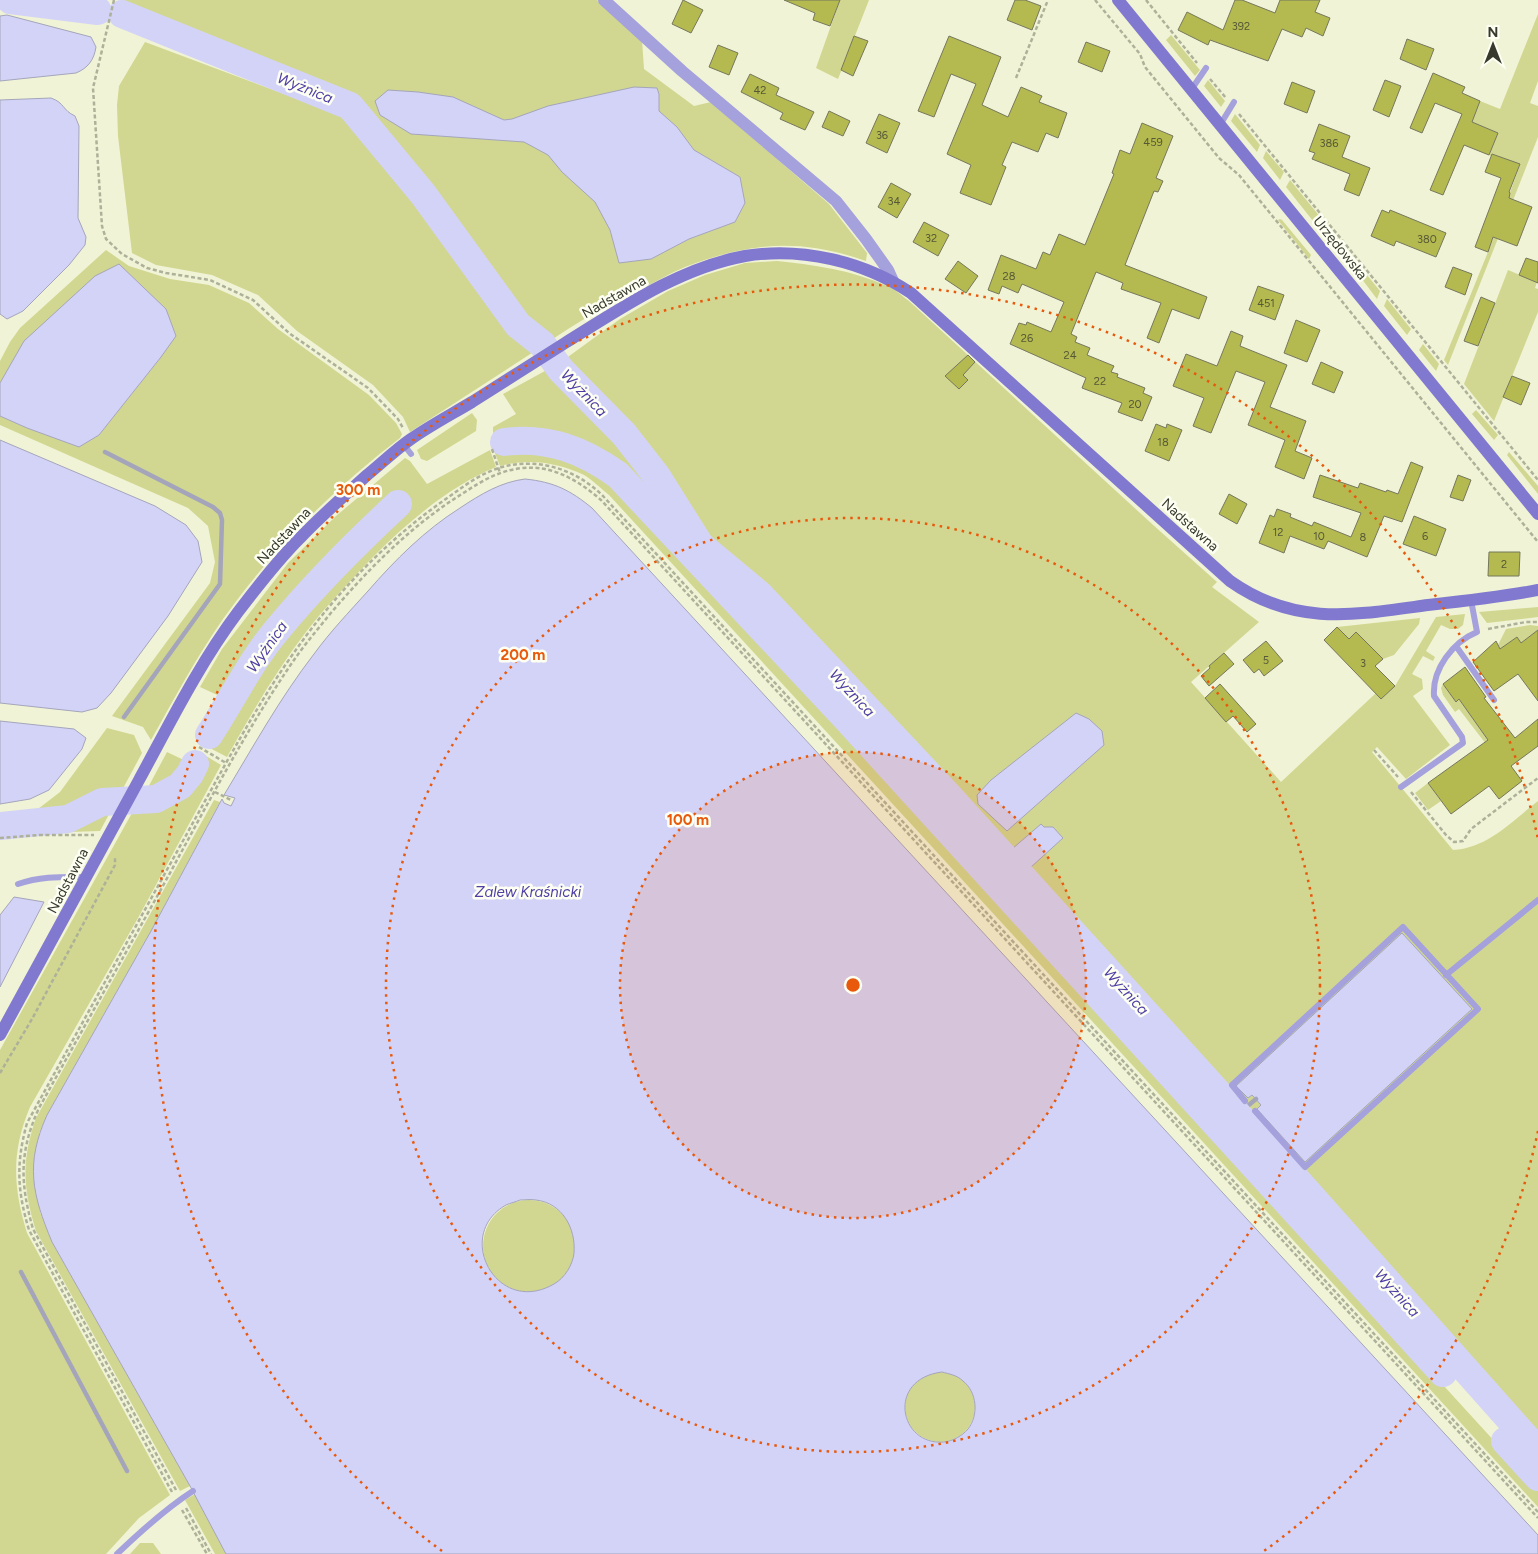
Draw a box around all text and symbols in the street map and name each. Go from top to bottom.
house number: 392 [1232,20,1250,33]
north arrow [1468,20,1518,70]
text: N [1488,24,1498,41]
water label: Wyżnica [275,69,336,107]
house number: 42 [754,84,766,97]
house number: 36 [876,129,888,142]
house number: 459 [1143,136,1163,149]
house number: 386 [1320,137,1338,150]
house number: 34 [888,195,901,208]
street label: Urzędowska [1309,213,1371,283]
house number: 32 [925,232,937,245]
house number: 380 [1417,233,1437,246]
house number: 28 [1003,270,1016,283]
street label: Nadstawna [579,272,649,322]
house number: 451 [1257,297,1275,310]
house number: 26 [1021,332,1033,345]
house number: 24 [1064,349,1077,362]
water label: Wyżnica [557,366,611,420]
house number: 22 [1094,375,1106,388]
house number: 20 [1128,398,1142,411]
house number: 18 [1157,436,1169,449]
text: 300 m [336,481,380,499]
street label: Nadstawna [1158,495,1222,555]
street label: Nadstawna [254,504,314,568]
house number: 12 [1273,526,1283,539]
house number: 10 [1313,530,1325,543]
house number: 6 [1422,530,1428,543]
house number: 8 [1360,531,1367,544]
house number: 2 [1501,558,1507,571]
water label: Wyżnica [243,618,291,676]
text: 200 m [501,646,545,664]
house number: 5 [1263,654,1269,667]
house number: 3 [1360,657,1366,670]
water label: Wyżnica [825,665,879,721]
text: 100 m [667,811,709,829]
street label: Nadstawna [44,846,92,916]
water label: Zalew Kraśnicki [475,883,582,901]
water label: Wyżnica [1100,963,1152,1019]
centre of rings [844,976,862,994]
water label: Wyżnica [1371,1265,1423,1321]

